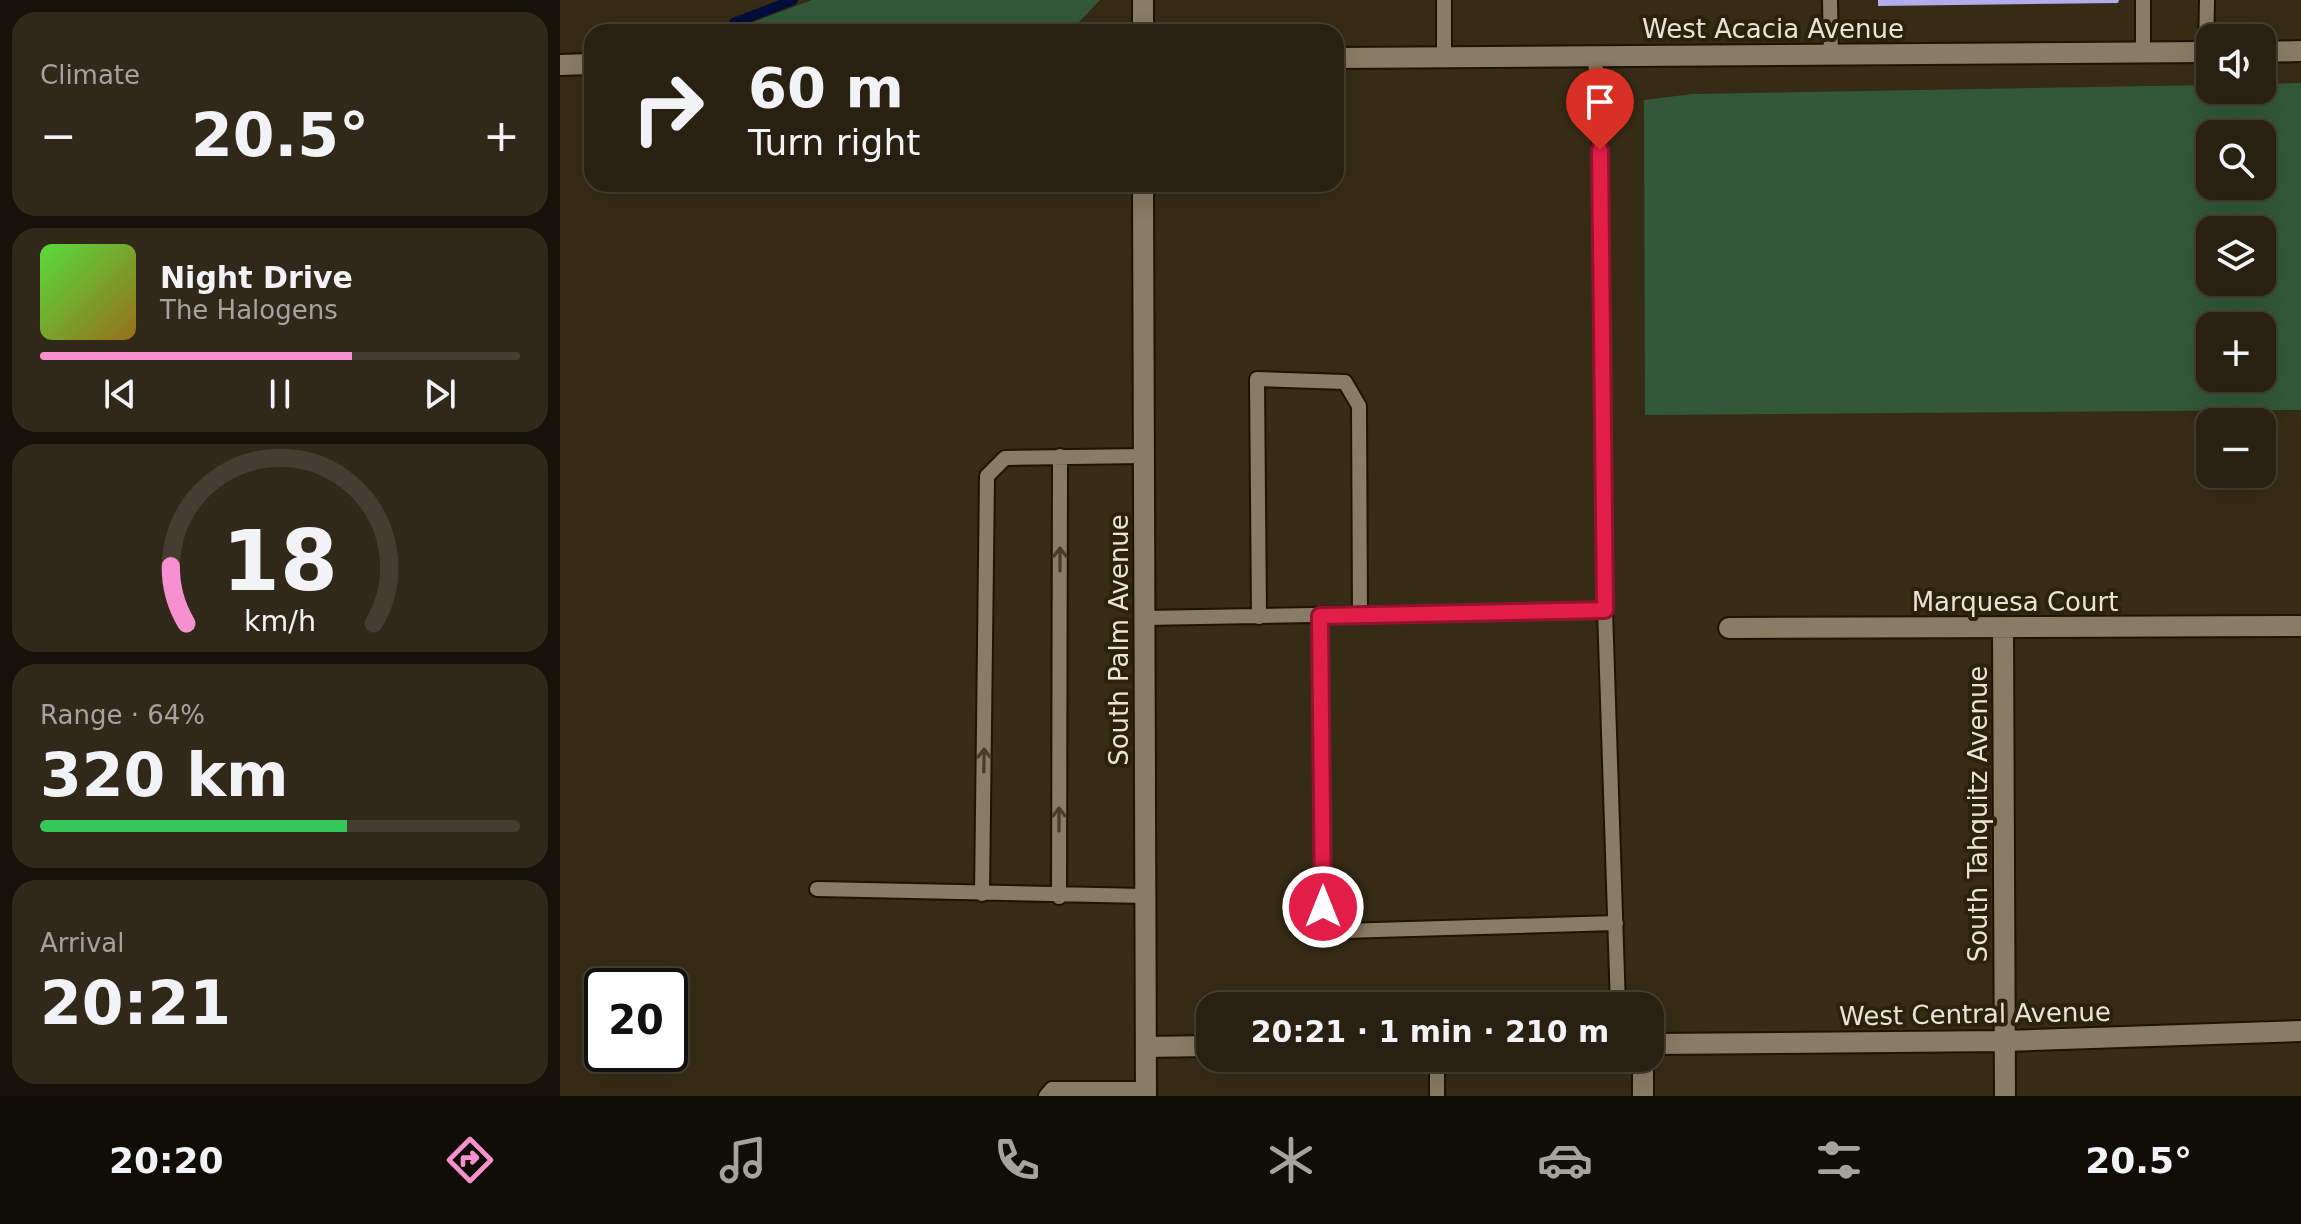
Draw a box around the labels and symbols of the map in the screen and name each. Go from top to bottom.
street label: West Acacia Avenue [1642,14,1904,44]
pin [1566,68,1634,150]
street label: South Palm Avenue [1104,514,1134,766]
one-way arrow [1052,546,1068,573]
street label: Marquesa Court [1912,587,2118,617]
street label: South Tahquitz Avenue [1963,666,1993,962]
one-way arrow [976,747,992,774]
one-way arrow [1051,806,1067,833]
position arrow [1281,865,1365,949]
speed limit sign: 20 [584,968,688,1072]
street label: West Central Avenue [1839,997,2111,1031]

